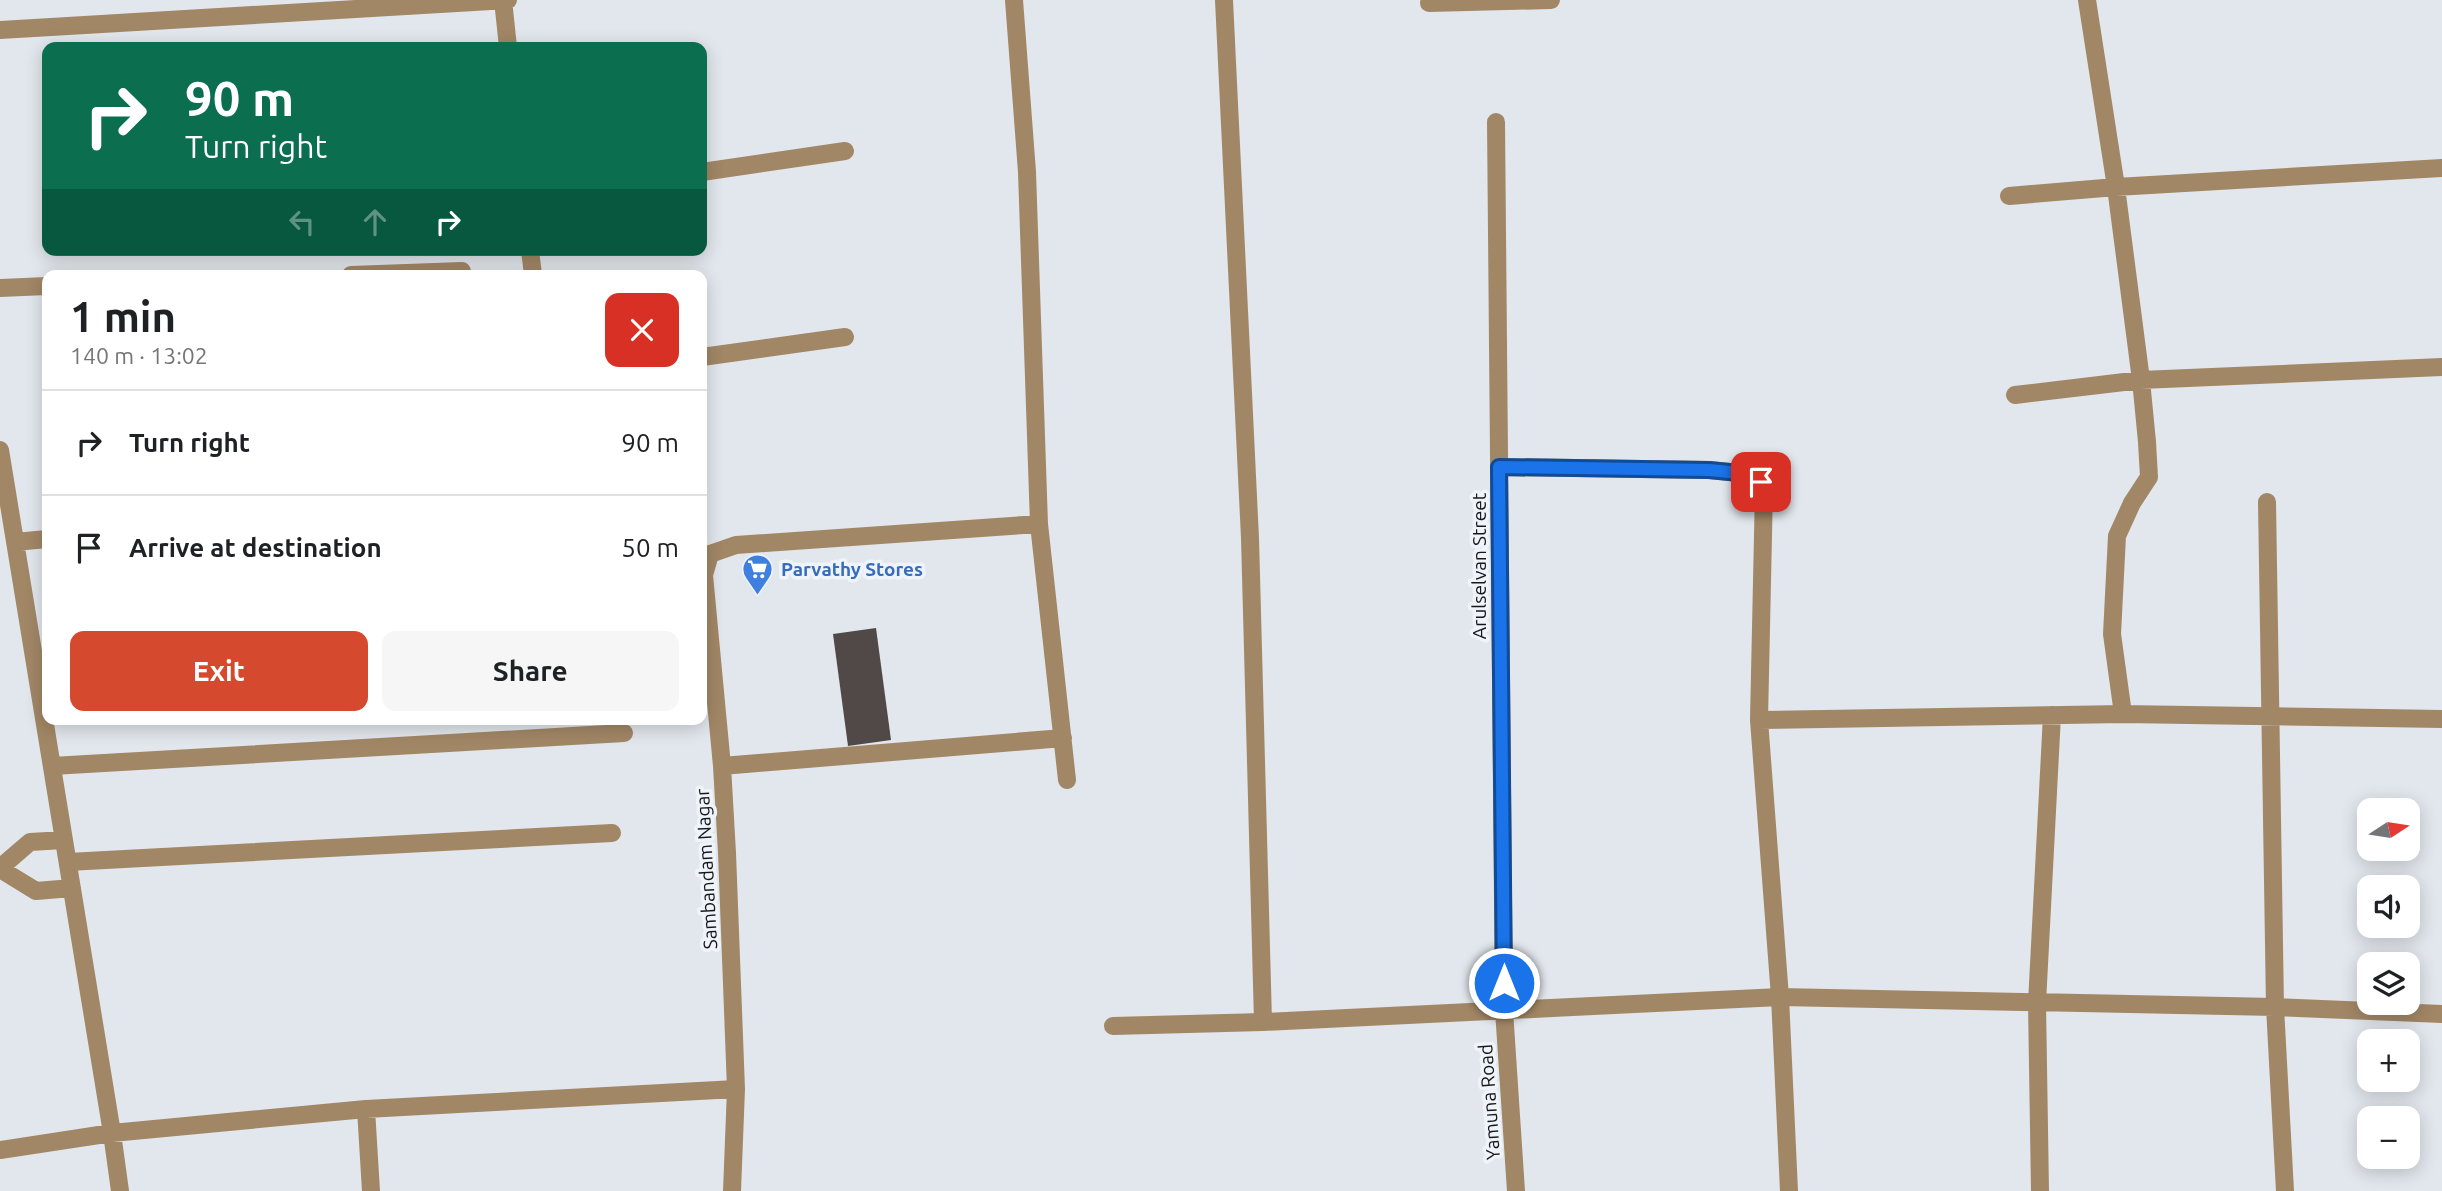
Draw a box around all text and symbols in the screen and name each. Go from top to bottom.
icon: right [70,70,161,161]
text: 90 m [185,70,294,125]
text: Turn right [185,128,327,164]
icon: left [283,203,321,241]
icon: ahead [356,203,394,241]
icon: right [429,203,467,241]
text: 1 min [70,293,176,340]
button: close [605,293,679,367]
text: 140 m · 13:02 [70,343,208,368]
icon: right [70,424,108,462]
text: Turn right [129,428,250,457]
text: 90 m [621,428,679,457]
pin [1731,452,1791,512]
icon: arrive [1742,463,1780,501]
street label: Arulselvan Street [1468,492,1490,639]
icon: arrive [70,529,108,567]
text: Arrive at destination [129,533,382,562]
text: 50 m [621,533,679,562]
supermarket icon: Parvathy Stores [741,552,775,596]
place label: Parvathy Stores [781,558,923,580]
button: Exit [70,631,368,711]
button: Share [382,631,679,711]
street label: Sambandam Nagar [691,788,721,950]
north arrow [2357,798,2420,861]
map controls [2357,798,2420,1169]
button: sound [2357,875,2420,938]
position arrow [1467,946,1541,1020]
button: layers [2357,952,2420,1015]
button: + [2357,1029,2420,1092]
street label: Yamuna Road [1474,1043,1504,1161]
button: − [2357,1106,2420,1169]

